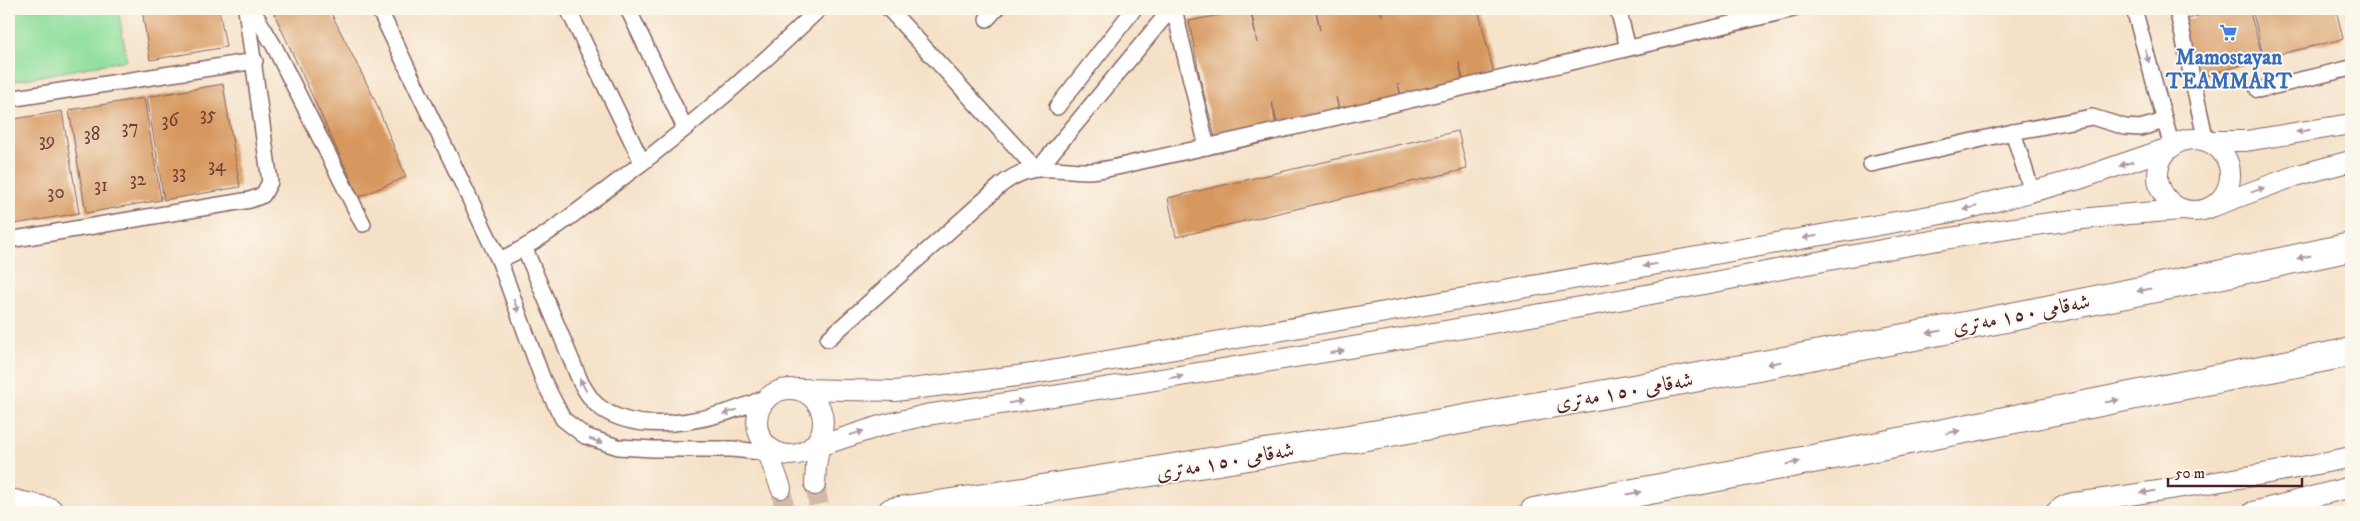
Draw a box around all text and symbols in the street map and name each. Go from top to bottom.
supermarket icon: Mamostayan TEAMMART [2219,22,2239,42]
place label: Mamostayan TEAMMART [2165,45,2293,95]
one-way arrow [2144,48,2152,63]
house number: 35 [200,103,217,126]
house number: 36 [162,109,180,132]
house number: 37 [121,116,139,139]
house number: 38 [84,123,100,146]
one-way arrow [2295,128,2311,136]
house number: 39 [39,129,55,152]
house number: 34 [208,154,227,177]
one-way arrow [2119,160,2134,168]
house number: 33 [172,161,186,184]
house number: 32 [130,168,147,191]
house number: 31 [94,174,108,197]
house number: 30 [47,181,65,204]
one-way arrow [2251,186,2266,194]
one-way arrow [1963,204,1978,212]
one-way arrow [1802,234,1818,242]
one-way arrow [2296,253,2311,261]
one-way arrow [1642,262,1658,270]
one-way arrow [2137,286,2152,294]
street label: شەقامی ١٥٠ مەتری [1950,289,2092,341]
one-way arrow [513,298,520,313]
one-way arrow [1925,328,1941,336]
one-way arrow [1329,347,1345,355]
one-way arrow [1767,359,1782,367]
street label: شەقامی ١٥٠ مەتری [1553,367,1695,417]
one-way arrow [1168,372,1184,380]
one-way arrow [579,377,587,392]
one-way arrow [2105,396,2121,404]
one-way arrow [1008,397,1024,405]
one-way arrow [722,409,737,417]
one-way arrow [1945,428,1960,436]
one-way arrow [849,429,864,437]
one-way arrow [588,437,603,445]
street label: شەقامی ١٥٠ مەتری [1154,437,1296,487]
scale bar [2168,456,2301,488]
one-way arrow [1786,459,1801,467]
text: 50 m [2175,464,2205,483]
one-way arrow [2140,488,2156,496]
one-way arrow [1626,489,1642,497]

